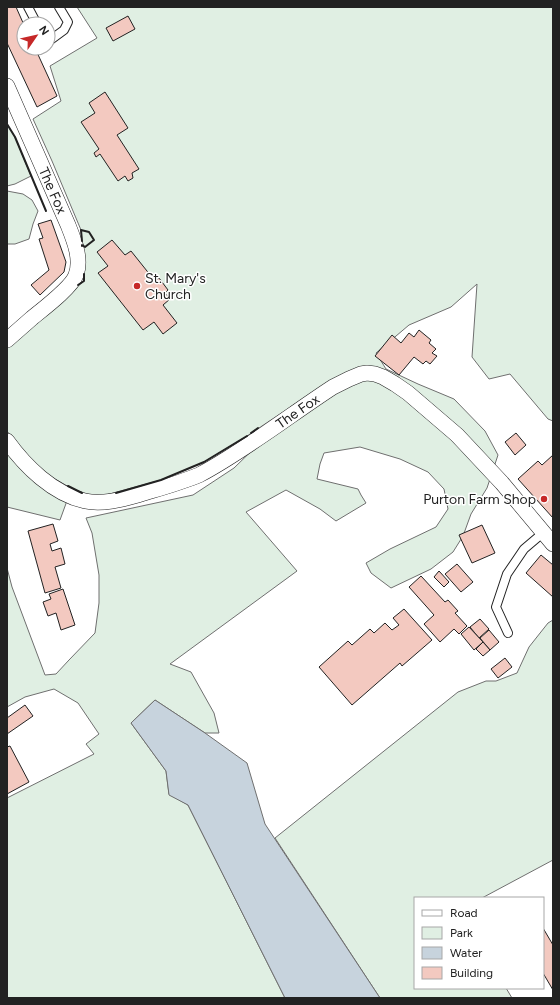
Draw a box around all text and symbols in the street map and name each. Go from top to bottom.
north arrow [16,16,56,56]
text: N [36,24,52,38]
street label: The Fox [35,165,70,217]
place label: St. Mary's Church [145,270,206,303]
marker: St. Mary's Church [132,281,142,291]
street label: The Fox [273,390,323,433]
place label: Purton Farm Shop [423,491,536,508]
marker: Purton Farm Shop [539,494,549,504]
legend [414,897,544,989]
text: Road [450,906,478,920]
text: Park [450,926,473,940]
text: Water [450,946,482,960]
text: Building [450,966,493,980]

